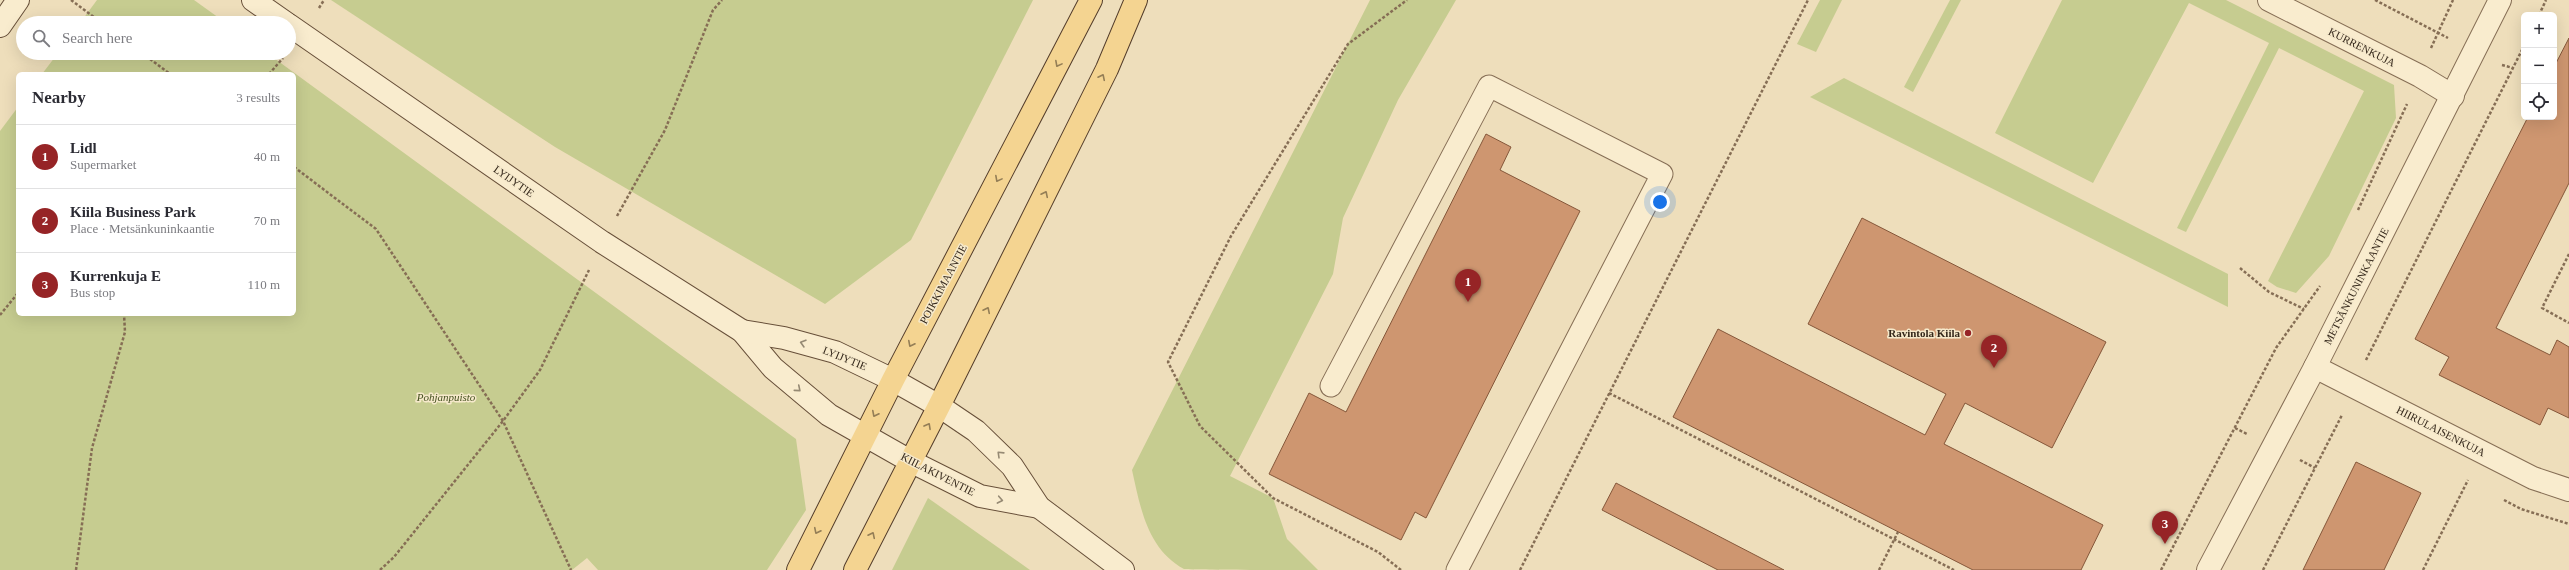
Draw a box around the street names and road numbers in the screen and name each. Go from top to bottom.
street label: KURRENKUJA [2327,25,2397,69]
street label: LYIJYTIE [491,163,537,199]
street label: METSÄNKUNINKAANTIE [2321,225,2391,346]
street label: POIKKIMAANTIE [917,242,969,326]
street label: LYIJYTIE [821,344,869,372]
street label: HIIRULAISENKUJA [2395,403,2487,459]
street label: KIILAKIVENTIE [899,450,977,498]

